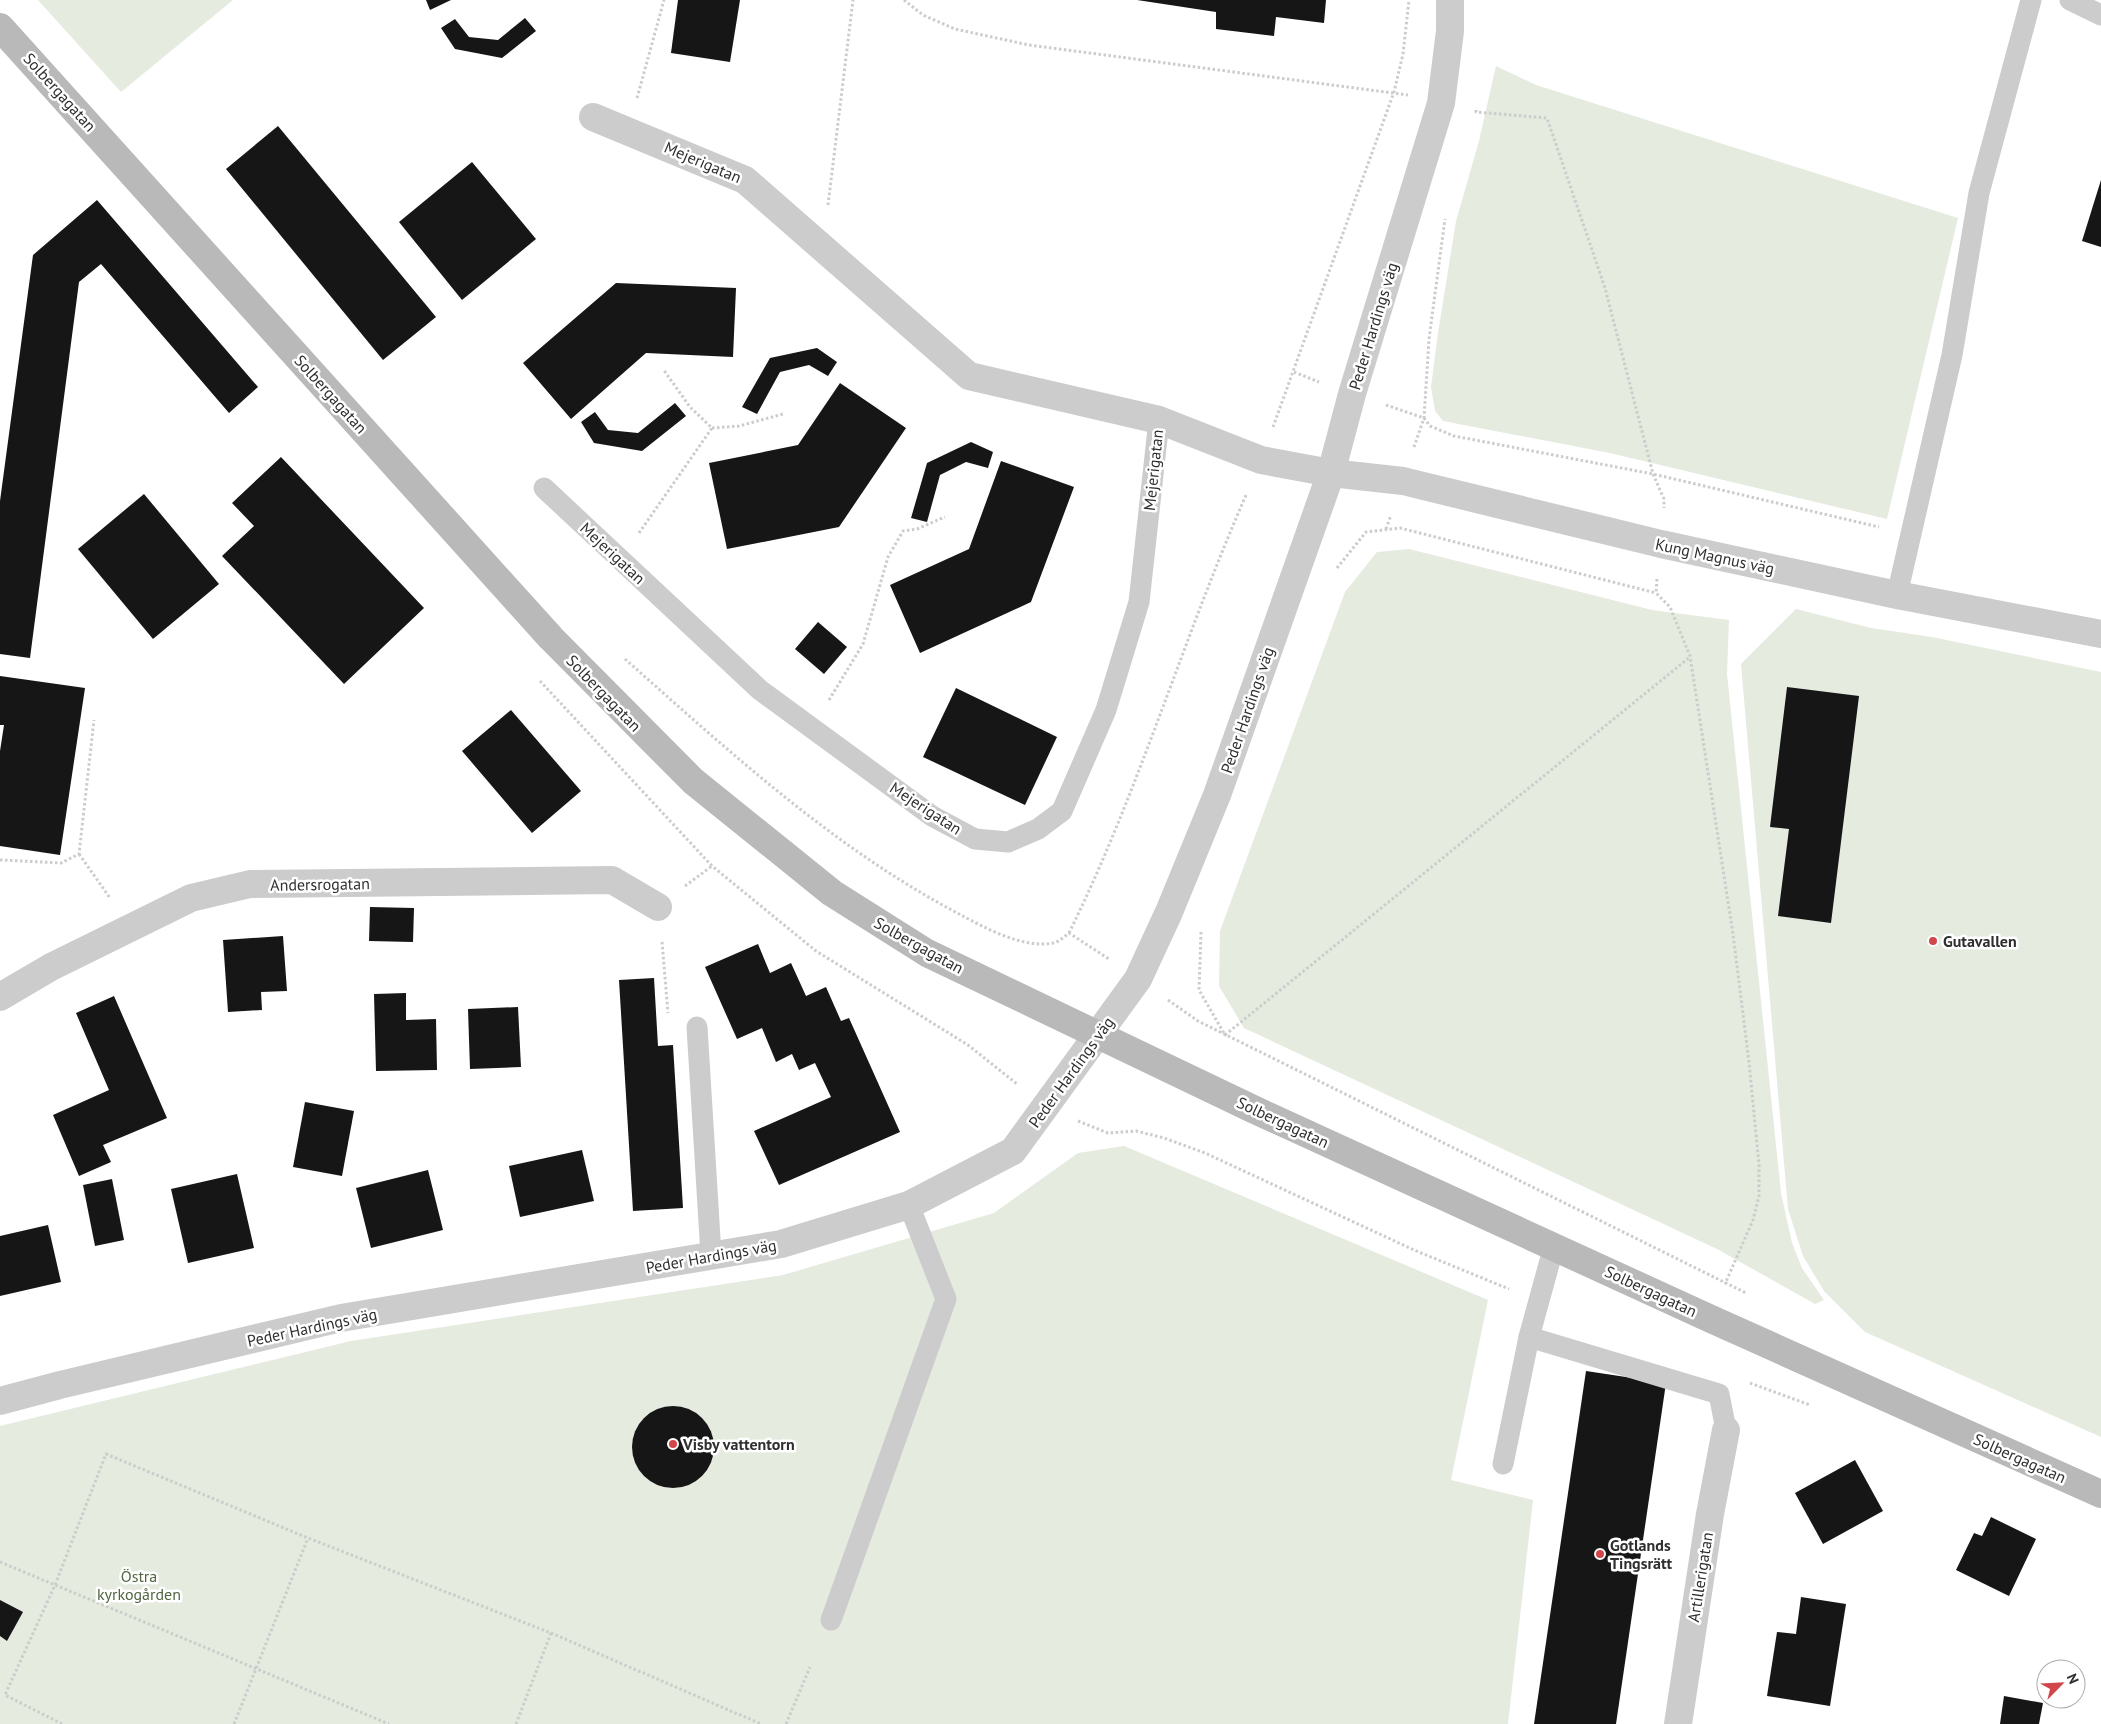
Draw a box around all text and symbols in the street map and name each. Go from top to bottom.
street label: Solbergagatan [19,48,101,136]
street label: Mejerigatan [662,137,744,187]
street label: Peder Hardings väg [1344,260,1402,392]
street label: Solbergagatan [290,350,372,438]
street label: Mejerigatan [1139,428,1167,512]
street label: Mejerigatan [576,518,650,588]
street label: Kung Magnus väg [1654,534,1776,578]
street label: Peder Hardings väg [1216,644,1278,776]
street label: Solbergagatan [562,650,646,736]
street label: Mejerigatan [886,777,966,839]
street label: Andersrogatan [270,873,370,895]
street label: Solbergagatan [871,912,967,978]
place label: Gutavallen [1943,931,2017,951]
marker: Gutavallen [1927,935,1939,947]
street label: Peder Hardings väg [1024,1013,1118,1131]
street label: Solbergagatan [1234,1092,1332,1152]
street label: Peder Hardings väg [644,1235,778,1277]
street label: Solbergagatan [1602,1261,1700,1321]
street label: Peder Hardings väg [245,1303,379,1351]
street label: Solbergagatan [1971,1429,2069,1487]
place label: Visby vattentorn [682,1434,795,1454]
marker: Visby vattentorn [667,1438,679,1450]
street label: Artillerigatan [1683,1531,1717,1623]
place label: Gotlands Tingsrätt [1610,1535,1672,1573]
marker: Gotlands Tingsrätt [1594,1548,1606,1560]
park label: Östra kyrkogården [97,1566,181,1604]
north arrow [2036,1659,2086,1709]
text: N [2063,1671,2083,1687]

